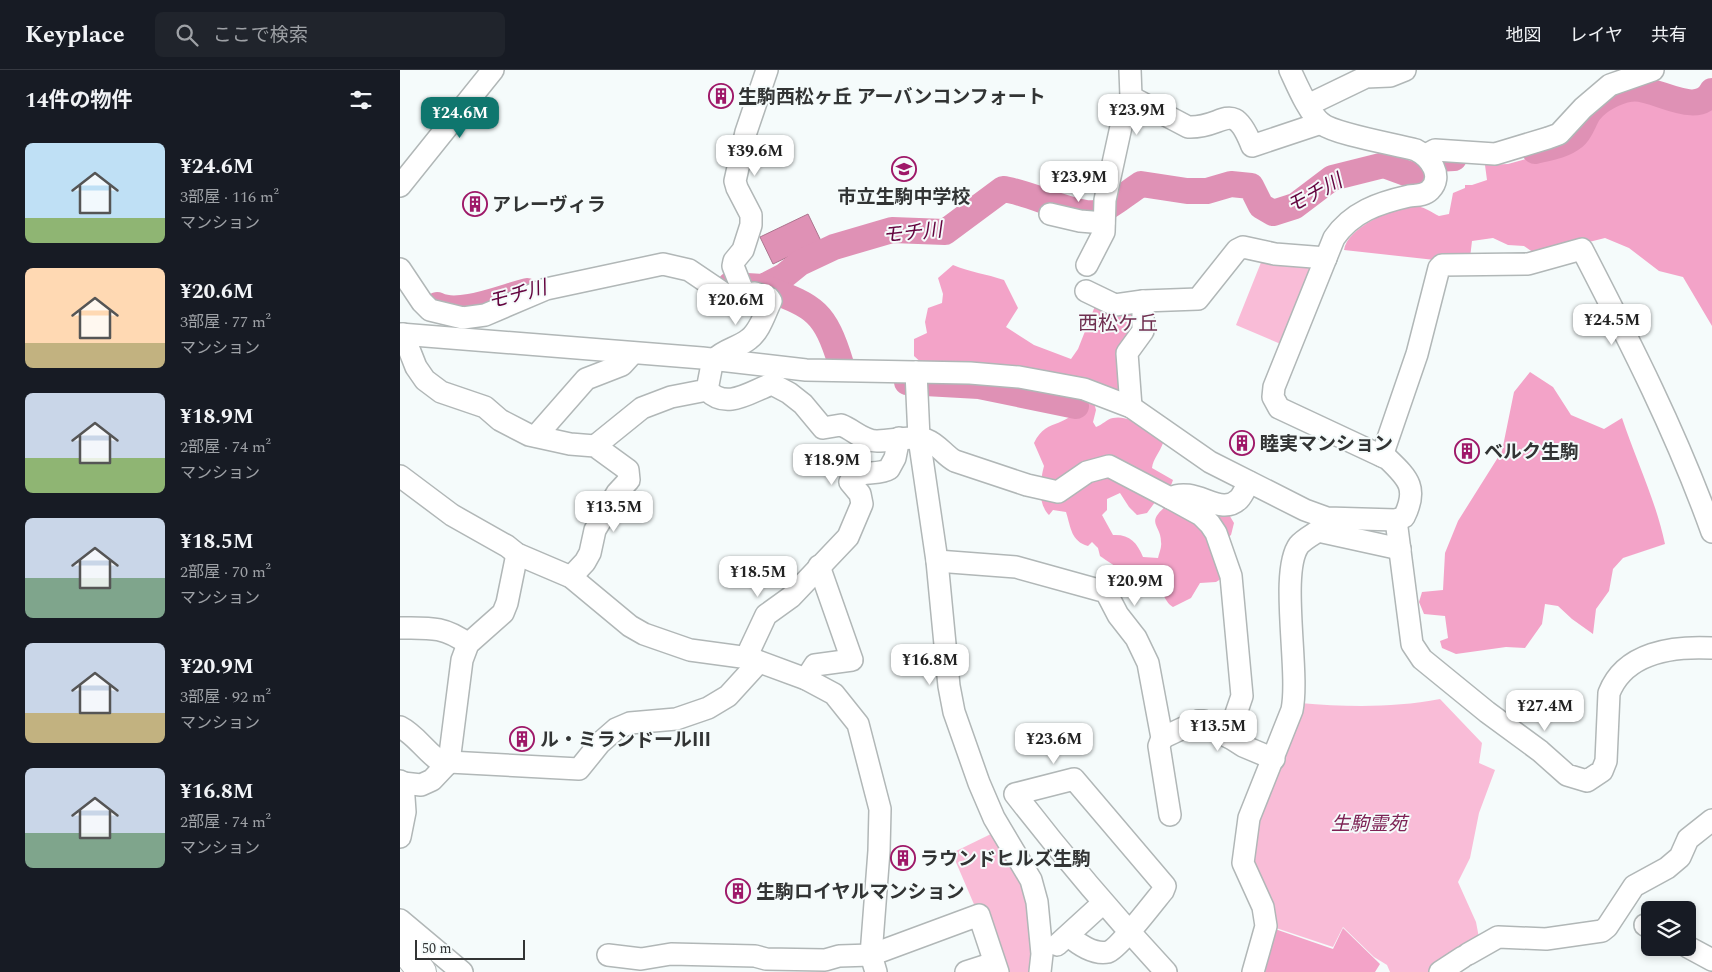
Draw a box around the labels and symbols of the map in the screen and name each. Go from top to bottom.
building icon: 生駒西松ヶ丘 アーバンコンフォート [708,83,734,109]
place label: 生駒西松ヶ丘 アーバンコンフォート [738,83,1046,112]
pin: ¥23.9M [1096,93,1178,136]
pin: ¥24.6M [419,97,501,139]
pin: ¥39.6M [714,134,796,177]
school or university icon: 市立生駒中学校 [891,156,917,182]
pin: ¥23.9M [1038,160,1120,203]
water label: モチ川 [1281,166,1350,221]
place label: 市立生駒中学校 [837,183,971,212]
building icon: アレーヴィラ [462,191,488,217]
place label: アレーヴィラ [492,191,606,220]
water label: モチ川 [881,215,945,251]
water label: モチ川 [484,272,552,317]
pin: ¥20.6M [695,284,777,326]
pin: ¥24.5M [1571,304,1653,346]
district label: 西松ケ丘 [1078,309,1158,339]
building icon: 睦実マンション [1229,430,1255,456]
place label: 睦実マンション [1260,430,1393,459]
building icon: ベルク生駒 [1454,438,1480,464]
place label: ベルク生駒 [1484,438,1579,467]
pin: ¥18.9M [791,444,873,486]
pin: ¥13.5M [573,490,655,533]
pin: ¥18.5M [717,556,799,598]
pin: ¥20.9M [1094,564,1176,607]
pin: ¥16.8M [889,644,971,686]
pin: ¥27.4M [1504,690,1586,732]
pin: ¥13.5M [1177,710,1259,752]
pin: ¥23.6M [1013,722,1095,765]
building icon: ル・ミランドールⅢ [509,726,535,752]
place label: ル・ミランドールⅢ [540,726,711,755]
park label: 生駒霊苑 [1331,810,1410,839]
building icon: ラウンドヒルズ生駒 [890,845,916,871]
place label: ラウンドヒルズ生駒 [920,845,1091,874]
building icon: 生駒ロイヤルマンション [725,878,751,904]
place label: 生駒ロイヤルマンション [756,878,964,907]
scale bar [415,937,525,960]

